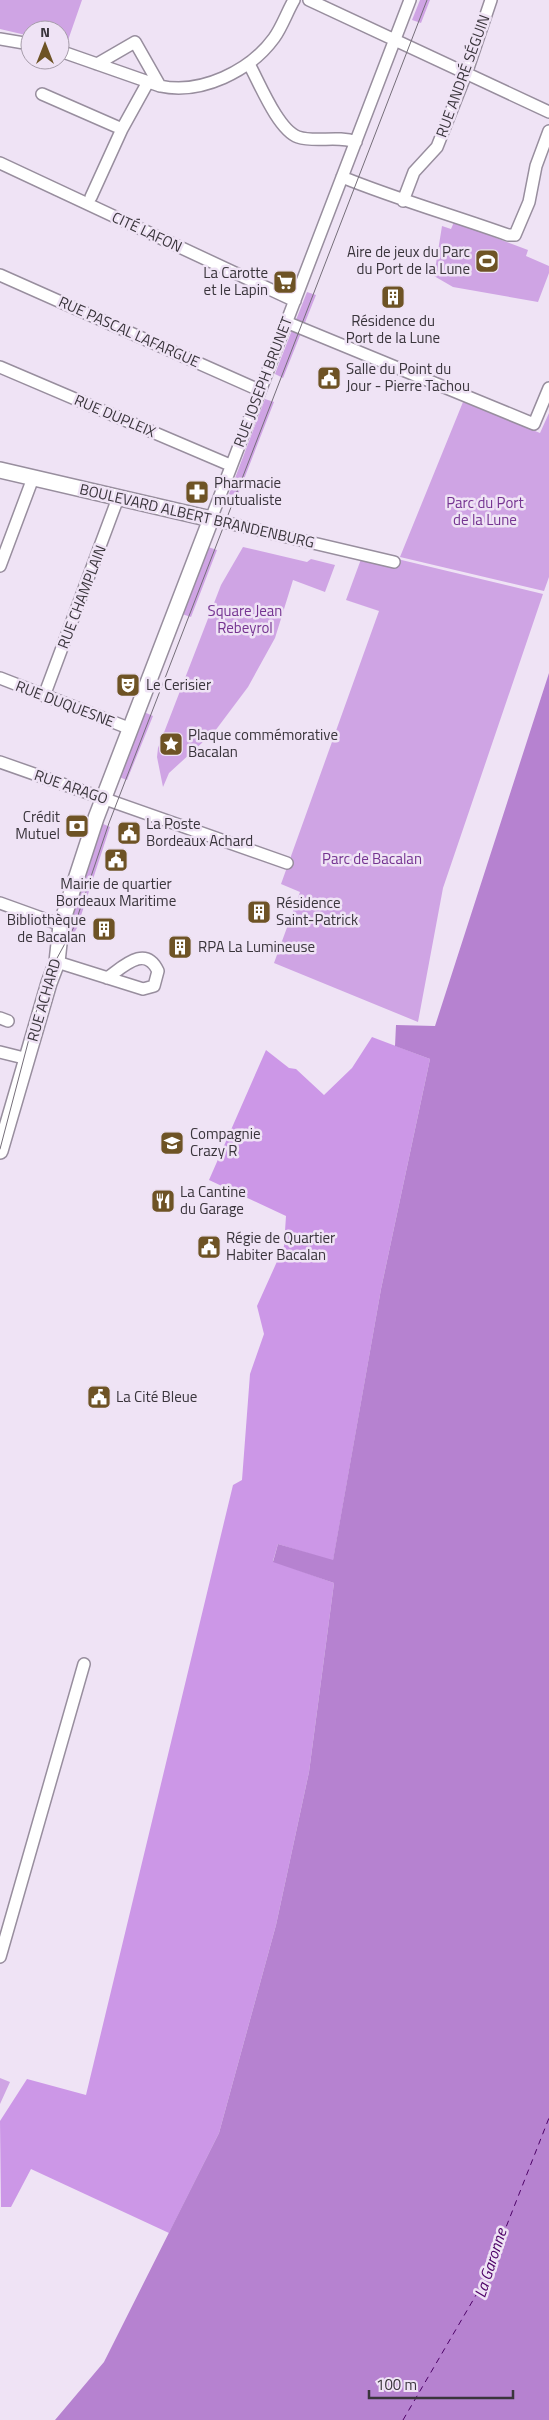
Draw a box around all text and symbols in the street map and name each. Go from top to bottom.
street label: RUE ANDRÉ SÉGUIN [430,11,495,140]
north arrow [20,20,70,70]
text: N [40,21,50,42]
street label: CITÉ LAFON [108,205,186,258]
place label: Aire de jeux du Parc du Port de la Lune [347,240,470,280]
sports icon: Aire de jeux du Parc du Port de la Lune [474,248,500,274]
place label: La Carotte et le Lapin [203,261,268,301]
supermarket icon: La Carotte et le Lapin [272,269,298,295]
building icon: Résidence du Port de la Lune [380,284,406,310]
street label: RUE PASCAL LAFARGUE [55,290,203,373]
place label: Résidence du Port de la Lune [346,309,440,349]
street label: RUE JOSEPH BRUNET [227,313,298,450]
place label: Salle du Point du Jour - Pierre Tachou [346,357,470,397]
public building icon: Salle du Point du Jour - Pierre Tachou [316,365,342,391]
street label: RUE DUPLEIX [71,388,160,443]
place label: Pharmacie mutualiste [214,471,282,511]
street label: BOULEVARD ALBERT BRANDENBURG [77,477,317,554]
pharmacy icon: Pharmacie mutualiste [184,479,210,505]
park label: Parc du Port de la Lune [446,491,525,531]
street label: RUE CHAMPLAIN [51,542,112,652]
park label: Square Jean Rebeyrol [208,599,282,639]
theatre icon: Le Cerisier [115,672,141,698]
place label: Le Cerisier [146,673,211,696]
street label: RUE DUQUESNE [12,674,118,733]
place label: Plaque commémorative Bacalan [188,723,338,763]
place icon: Plaque commémorative Bacalan [158,731,184,757]
street label: RUE ARAGO [31,763,111,810]
place label: Crédit Mutuel [15,805,61,845]
place label: La Poste Bordeaux Achard [146,812,253,852]
bank icon: Crédit Mutuel [64,813,90,839]
public building icon: La Poste Bordeaux Achard [116,820,142,846]
public building icon: Mairie de quartier Bordeaux Maritime [103,847,129,873]
park label: Parc de Bacalan [322,847,422,870]
place label: Mairie de quartier Bordeaux Maritime [56,872,176,912]
place label: Résidence Saint-Patrick [276,891,358,931]
building icon: Résidence Saint-Patrick [246,899,272,925]
place label: Bibliothèque de Bacalan [7,908,86,948]
building icon: Bibliothèque de Bacalan [91,916,117,942]
building icon: RPA La Lumineuse [167,934,193,960]
place label: RPA La Lumineuse [198,935,315,958]
street label: RUE ACHARD [21,956,66,1044]
place label: Compagnie Crazy R [190,1122,261,1162]
school or university icon: Compagnie Crazy R [159,1130,185,1156]
place label: La Cantine du Garage [180,1180,246,1220]
restaurant icon: La Cantine du Garage [150,1188,176,1214]
place label: Régie de Quartier Habiter Bacalan [226,1226,335,1266]
public building icon: Régie de Quartier Habiter Bacalan [196,1234,222,1260]
public building icon: La Cité Bleue [86,1384,112,1410]
place label: La Cité Bleue [116,1385,197,1408]
water label: La Garonne [468,2224,513,2301]
scale bar [369,2368,513,2400]
text: 100 m [376,2373,417,2396]

